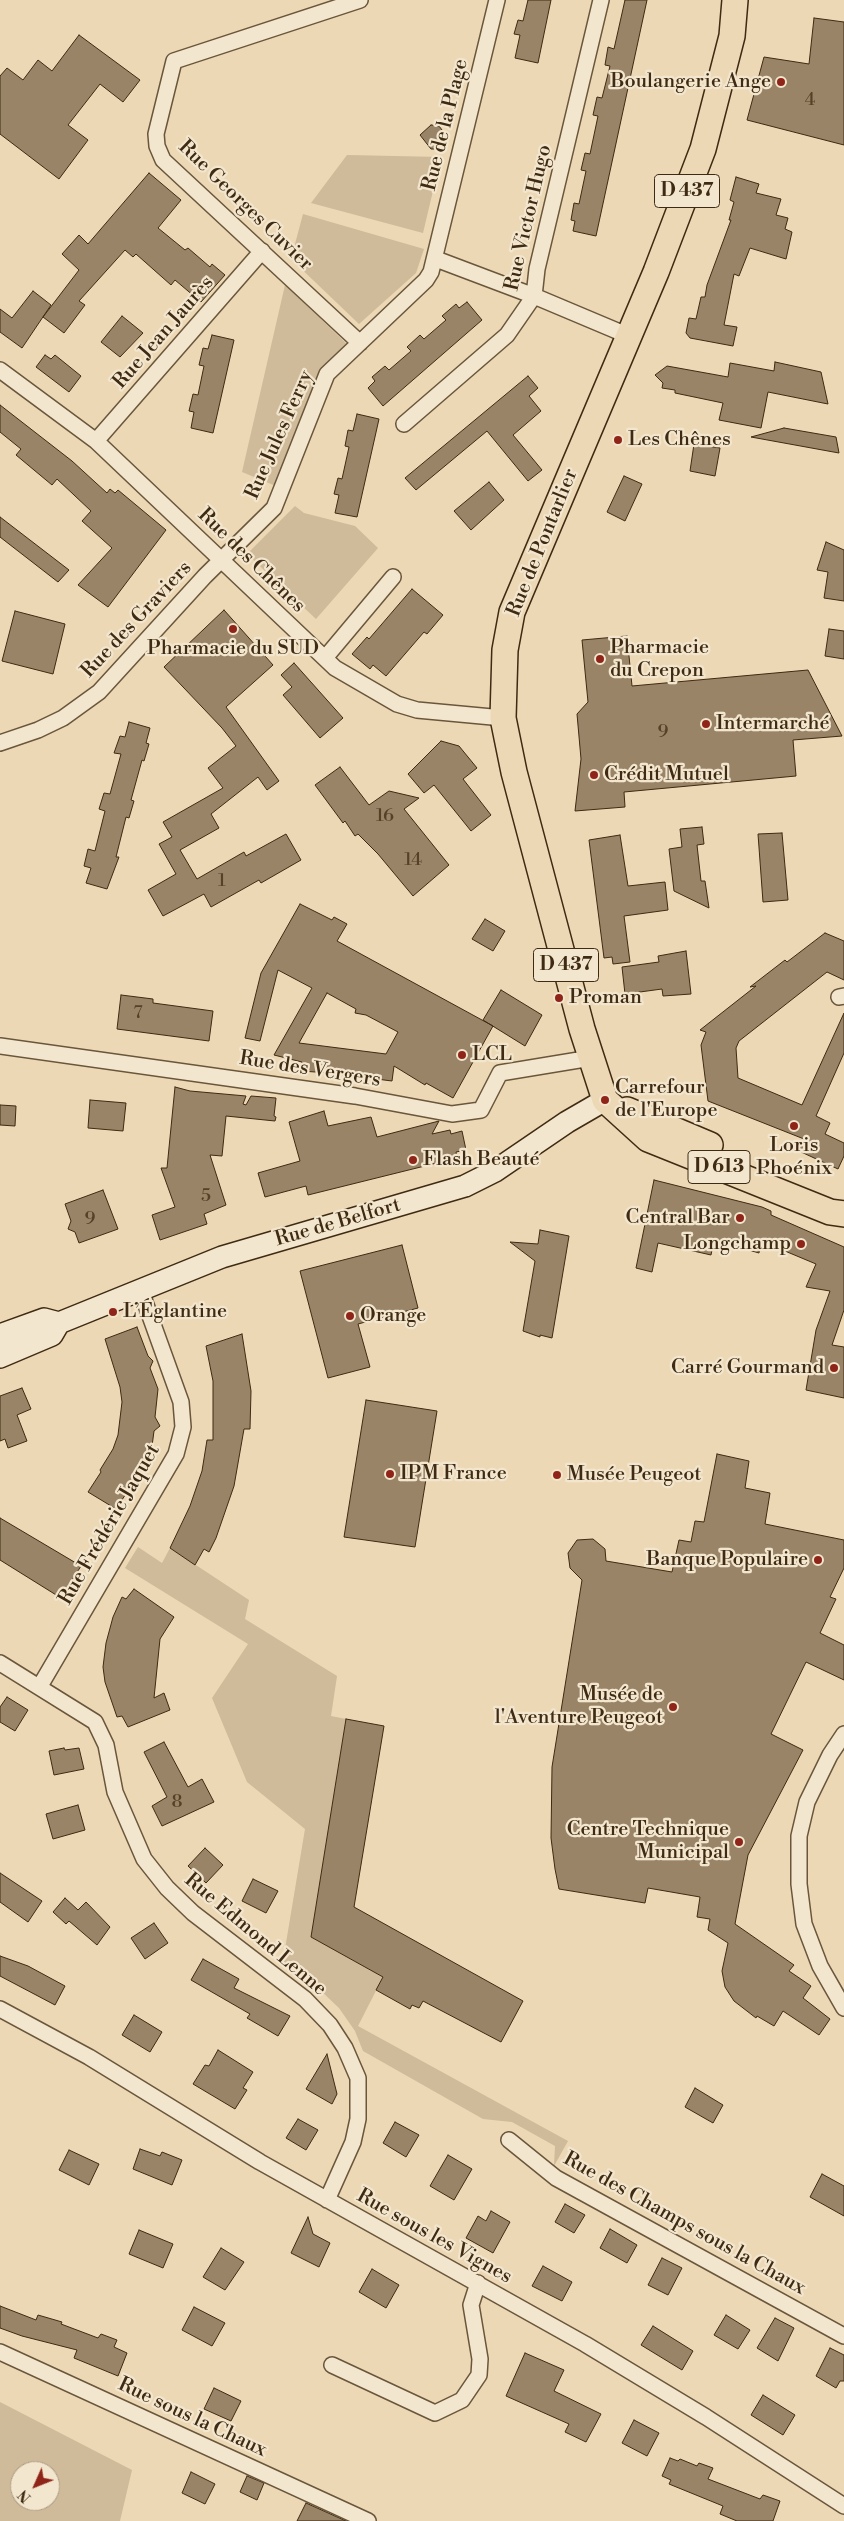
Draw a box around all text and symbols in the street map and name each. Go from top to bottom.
street label: Rue de la Plage [418,57,474,193]
place label: Boulangerie Ange [610,70,771,94]
marker: Boulangerie Ange [775,76,787,88]
house number: 4 [805,90,815,112]
street label: Rue Georges Cuvier [173,136,317,276]
street label: Rue Victor Hugo [501,143,557,293]
road number: D 437 [654,175,720,208]
street label: Rue Jean Jaurès [108,272,220,394]
street label: Rue Jules Ferry [241,367,319,503]
place label: Les Chênes [628,428,731,452]
marker: Les Chênes [612,434,624,446]
street label: Rue de Pontarlier [502,465,584,621]
street label: Rue des Chênes [192,504,310,618]
street label: Rue des Graviers [77,557,197,683]
marker: Pharmacie du SUD [227,623,239,635]
place label: Pharmacie du Crepon [610,636,709,683]
place label: Pharmacie du SUD [147,637,319,661]
marker: Pharmacie du Crepon [594,653,606,665]
place label: Intermarché [716,712,830,736]
marker: Intermarché [700,718,712,730]
house number: 9 [658,722,668,744]
place label: Crédit Mutuel [604,763,729,787]
marker: Crédit Mutuel [588,769,600,781]
house number: 16 [376,806,394,828]
house number: 14 [404,850,422,872]
house number: 1 [218,871,226,893]
road number: D 437 [534,948,598,982]
place label: Proman [569,986,642,1010]
marker: Proman [553,992,565,1004]
house number: 7 [133,1003,143,1025]
place label: LCL [472,1043,512,1067]
street label: Rue des Vergers [238,1047,382,1093]
marker: LCL [456,1049,468,1061]
place label: Carrefour de l'Europe [615,1076,717,1123]
marker: Carrefour de l'Europe [599,1094,611,1106]
marker: Loris Phoénix [788,1120,800,1132]
place label: Loris Phoénix [756,1134,832,1181]
place label: Flash Beauté [423,1148,540,1172]
road number: D 613 [688,1150,750,1184]
marker: Flash Beauté [407,1154,419,1166]
house number: 5 [201,1186,211,1208]
street label: Rue de Belfort [272,1194,404,1252]
place label: Central Bar [626,1206,730,1230]
house number: 9 [85,1209,95,1231]
marker: Central Bar [734,1212,746,1224]
place label: Longchamp [683,1232,791,1256]
marker: Longchamp [795,1238,807,1250]
place label: L’Églantine [123,1300,227,1324]
place label: Orange [360,1304,426,1328]
marker: L’Églantine [107,1306,119,1318]
marker: Orange [344,1310,356,1322]
place label: Carré Gourmand [671,1356,824,1380]
marker: Carré Gourmand [828,1362,840,1374]
street label: Rue Frédéric Jaquet [54,1440,166,1610]
place label: IPM France [400,1462,507,1486]
place label: Musée Peugeot [567,1463,701,1487]
marker: IPM France [384,1468,396,1480]
marker: Musée Peugeot [551,1469,563,1481]
place label: Banque Populaire [646,1548,808,1572]
marker: Banque Populaire [812,1554,824,1566]
place label: Musée de l'Aventure Peugeot [495,1683,663,1730]
marker: Musée de l'Aventure Peugeot [667,1701,679,1713]
house number: 8 [171,1792,183,1814]
place label: Centre Technique Municipal [567,1818,729,1865]
marker: Centre Technique Municipal [733,1836,745,1848]
street label: Rue Edmond Lenne [179,1869,331,2001]
street label: Rue des Champs sous la Chaux [559,2147,809,2301]
street label: Rue sous les Vignes [352,2184,516,2290]
street label: Rue sous la Chaux [114,2373,270,2463]
north arrow [10,2461,60,2511]
text: N [15,2485,35,2506]

